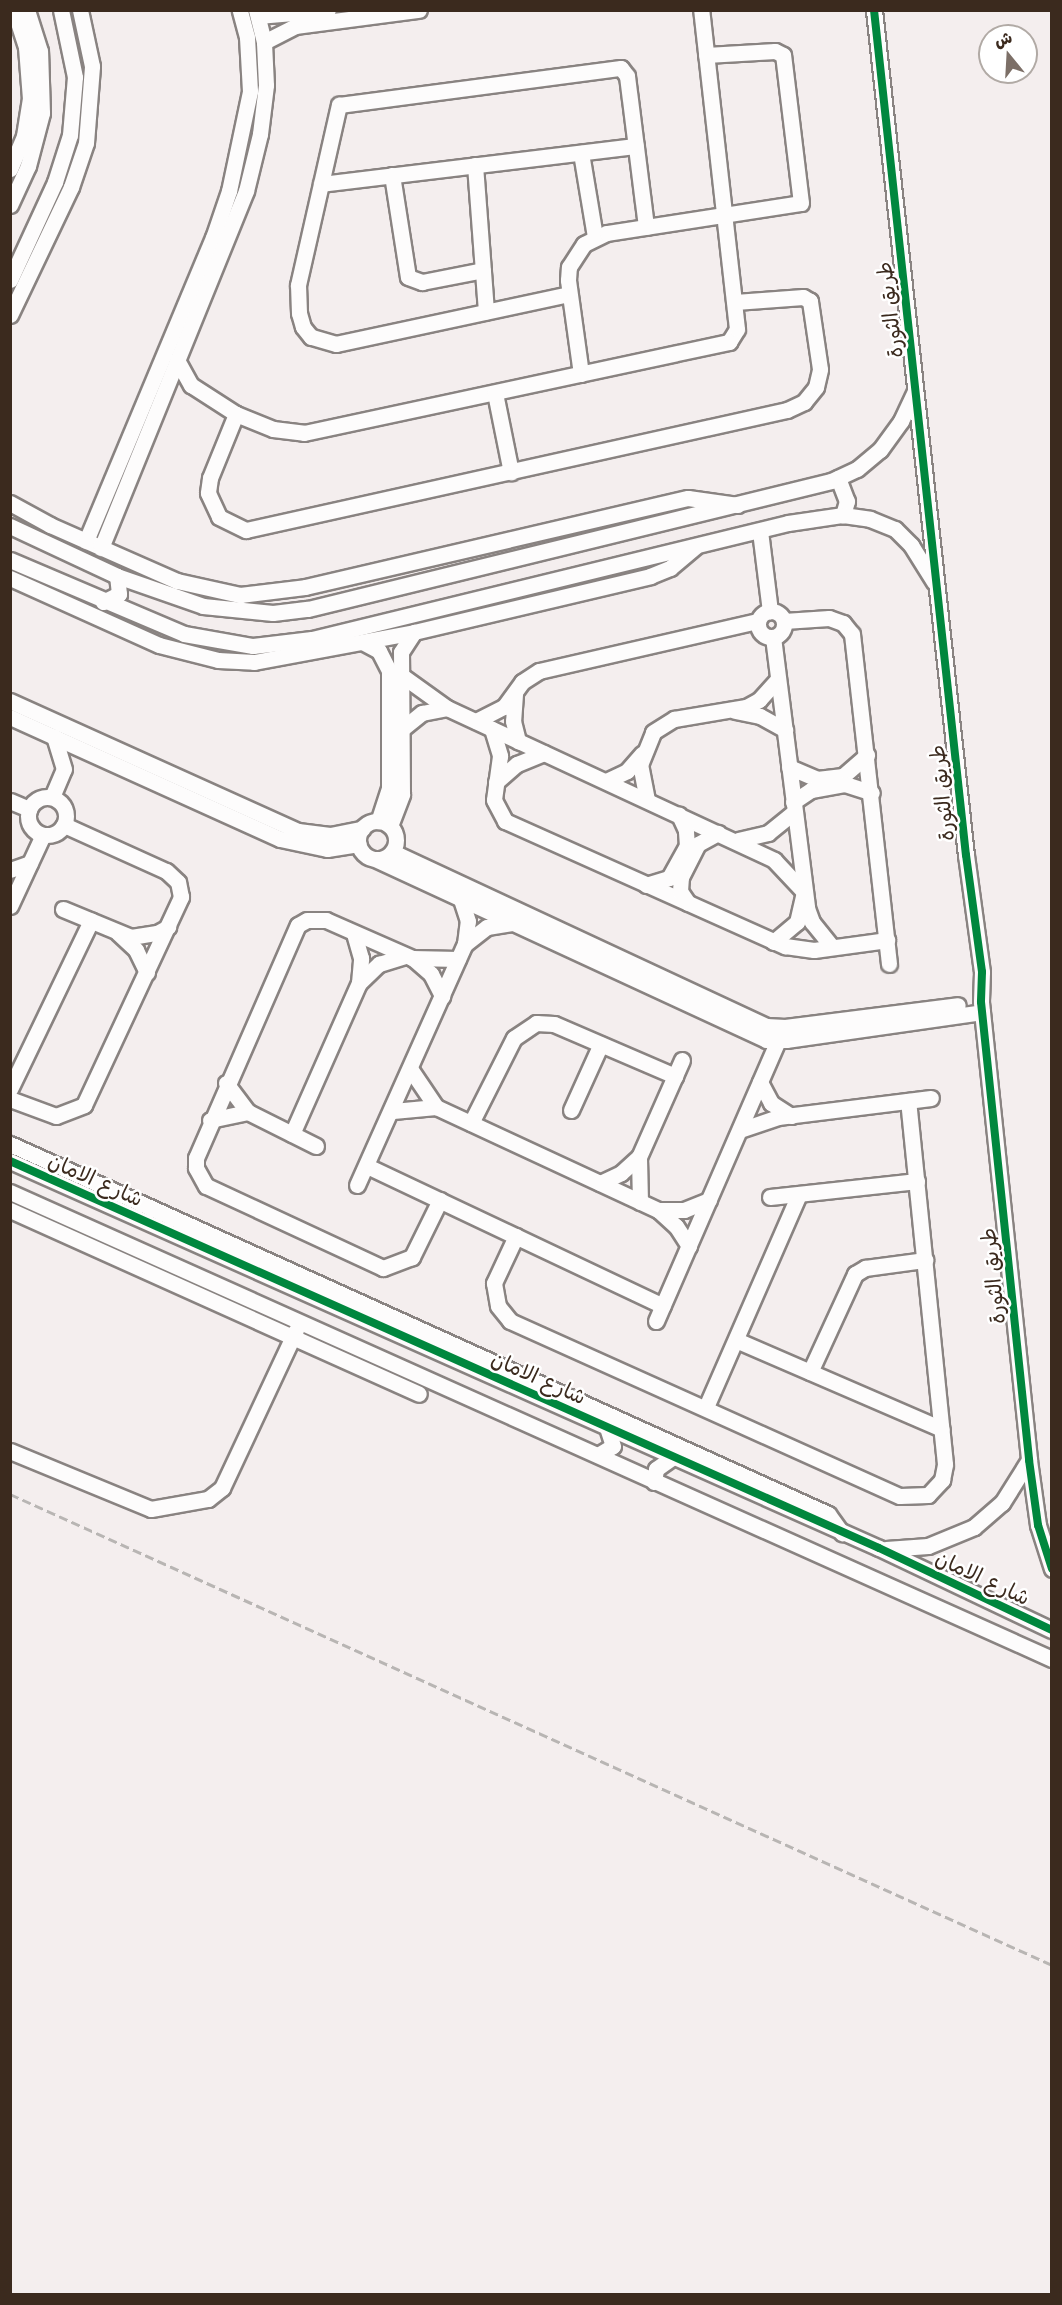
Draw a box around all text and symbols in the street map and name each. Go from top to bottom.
north arrow [978,24,1038,84]
text: ش [991,26,1015,51]
street label: طريق الثورة [871,261,907,359]
street label: طريق الثورة [923,744,959,842]
street label: شارع الامان [45,1147,147,1211]
street label: طريق الثورة [974,1227,1010,1325]
street label: شارع الامان [488,1345,590,1409]
street label: شارع الامان [932,1544,1034,1610]

